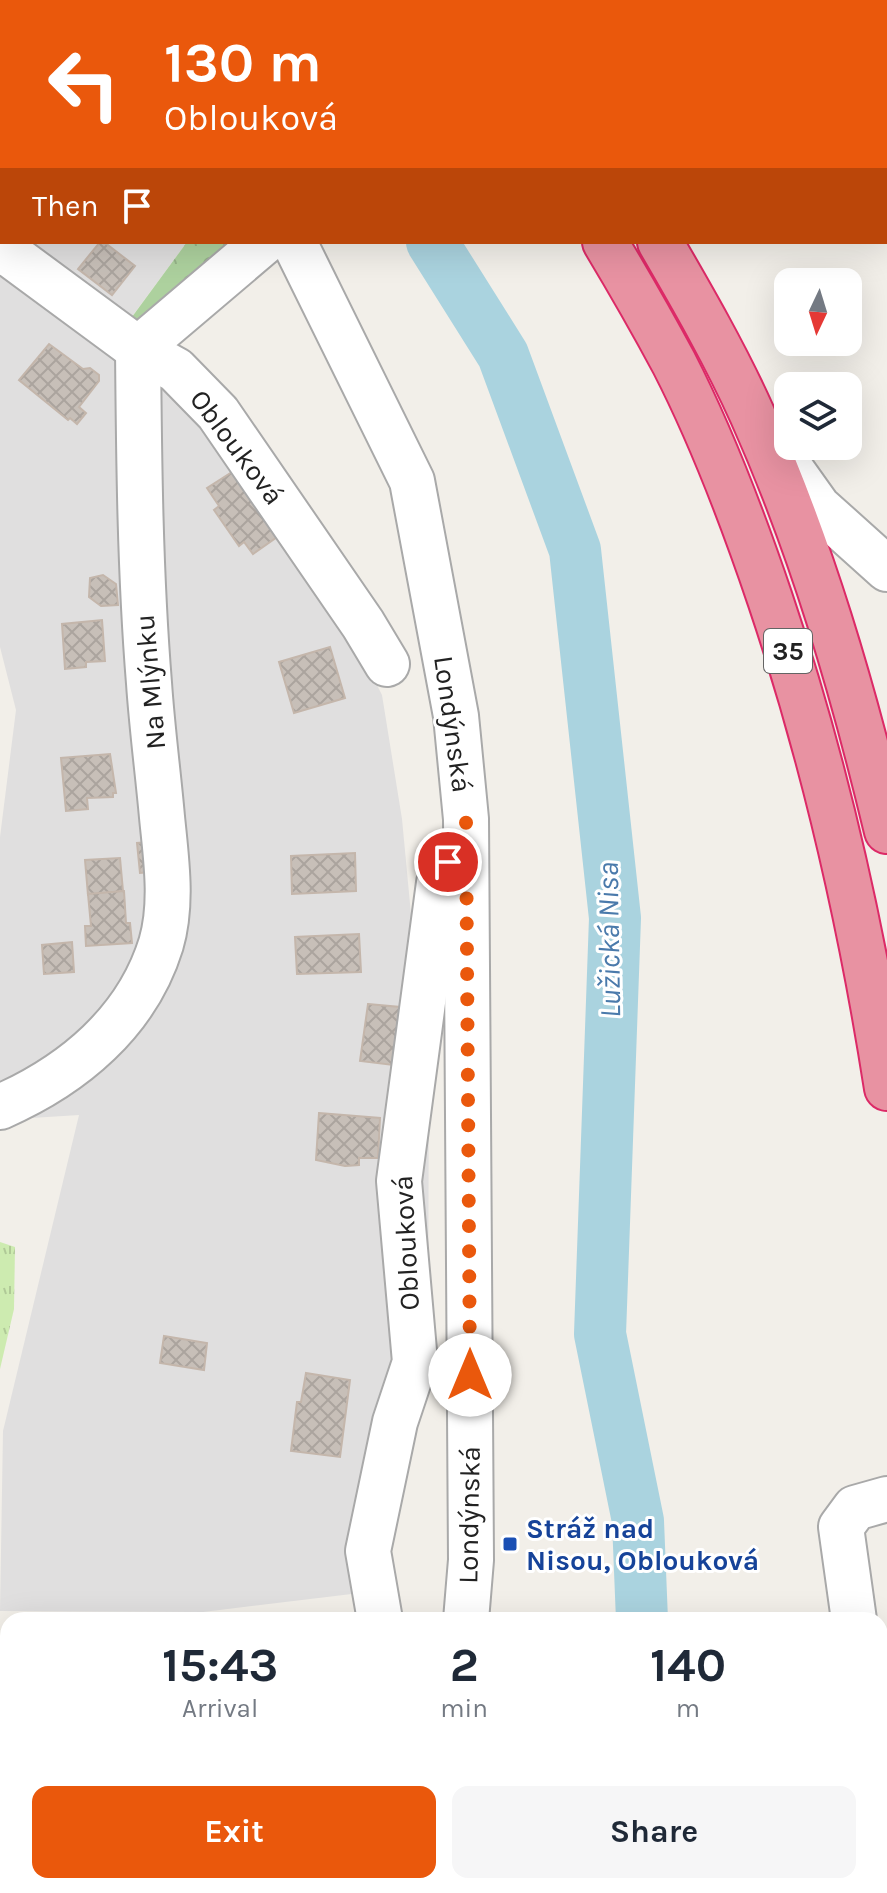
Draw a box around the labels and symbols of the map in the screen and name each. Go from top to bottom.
north arrow [774,268,862,356]
street label: Oblouková [183,383,291,511]
street label: Na Mlýnku [128,613,172,751]
road number: 35 [764,629,812,673]
street label: Londýnská [427,654,479,794]
pin [414,828,482,896]
water label: Lužická Nisa [590,861,628,1019]
street label: Oblouková [386,1175,426,1311]
position arrow [428,1333,512,1417]
street label: Londýnská [451,1446,487,1584]
place label: Stráž nad Nisou, Oblouková [526,1512,759,1577]
marker: Stráž nad Nisou, Oblouková [501,1535,519,1553]

